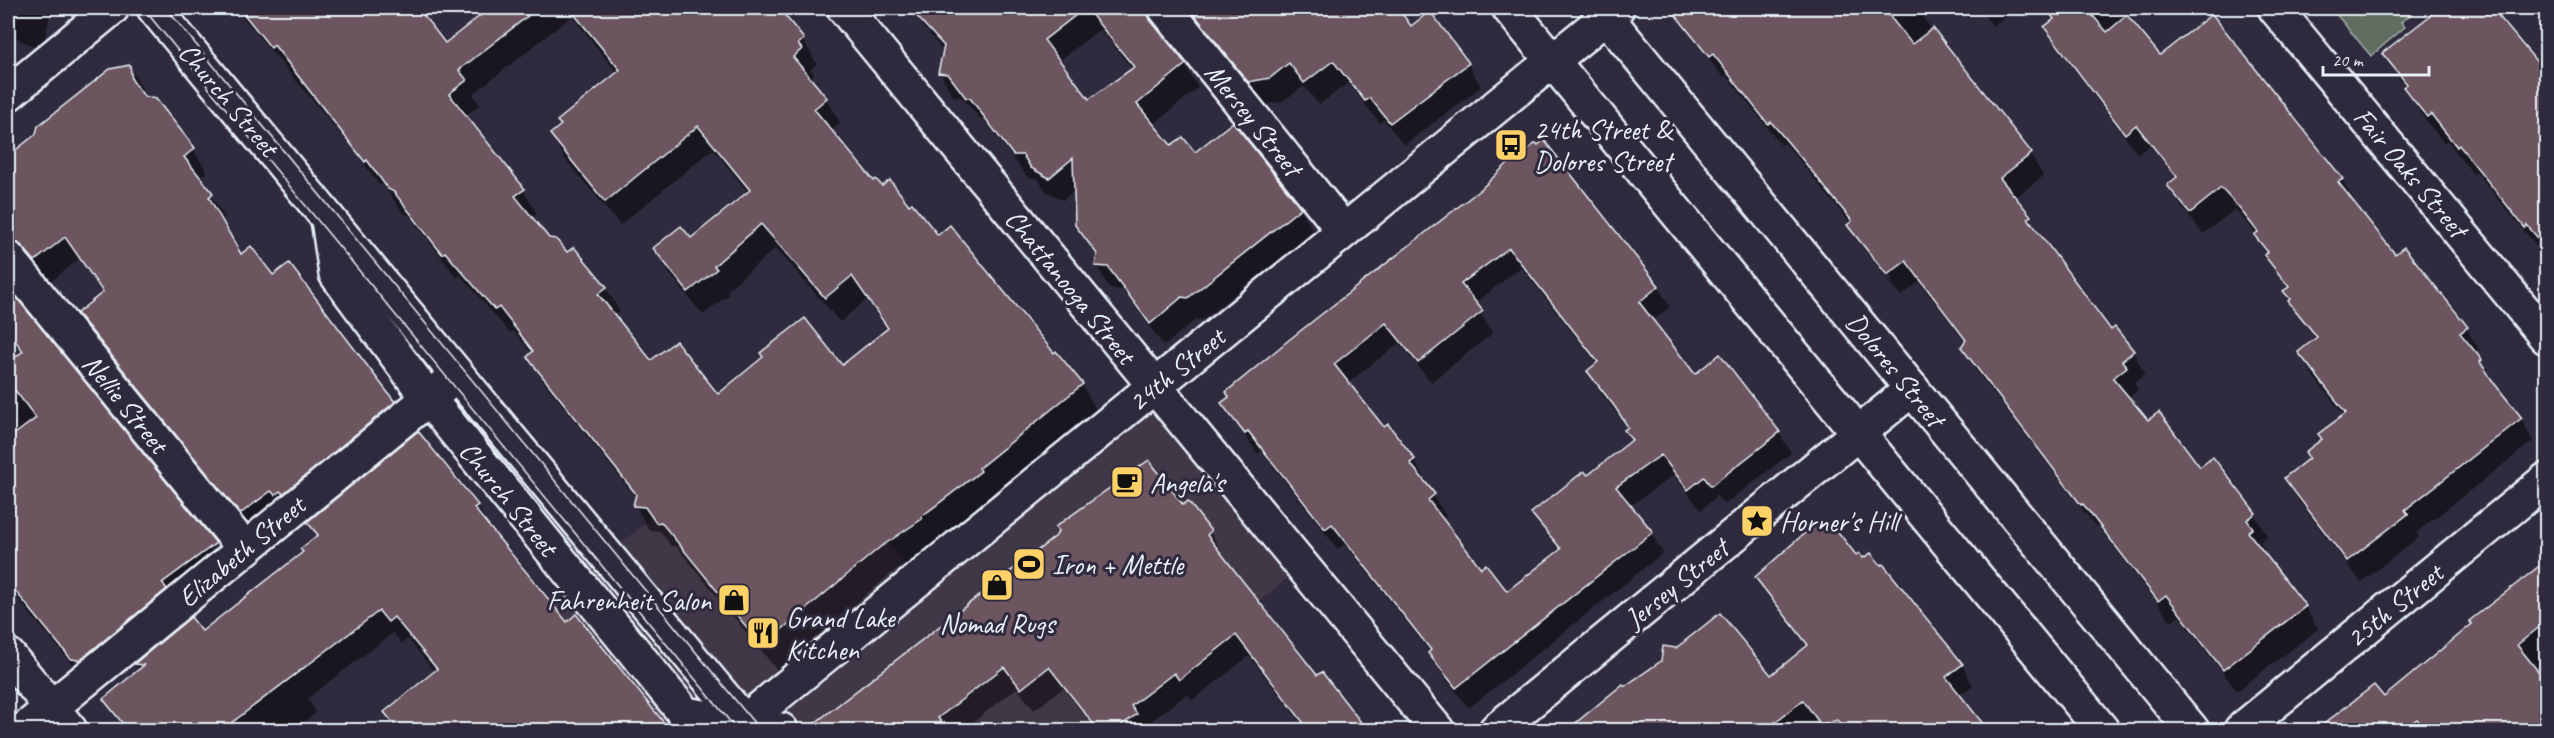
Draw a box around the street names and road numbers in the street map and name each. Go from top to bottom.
street label: Church Street [171,35,288,165]
street label: Mersey Street [1197,56,1312,186]
street label: Fair Oaks Street [2346,100,2478,247]
street label: Chattanooga Street [998,202,1145,373]
street label: Dolores Street [1839,305,1955,437]
street label: 24th Street [1121,318,1234,419]
street label: Nellie Street [75,347,178,462]
street label: Church Street [452,434,567,565]
street label: Elizabeth Street [171,486,314,615]
street label: Jersey Street [1616,529,1738,637]
street label: 25th Street [2339,554,2452,655]

